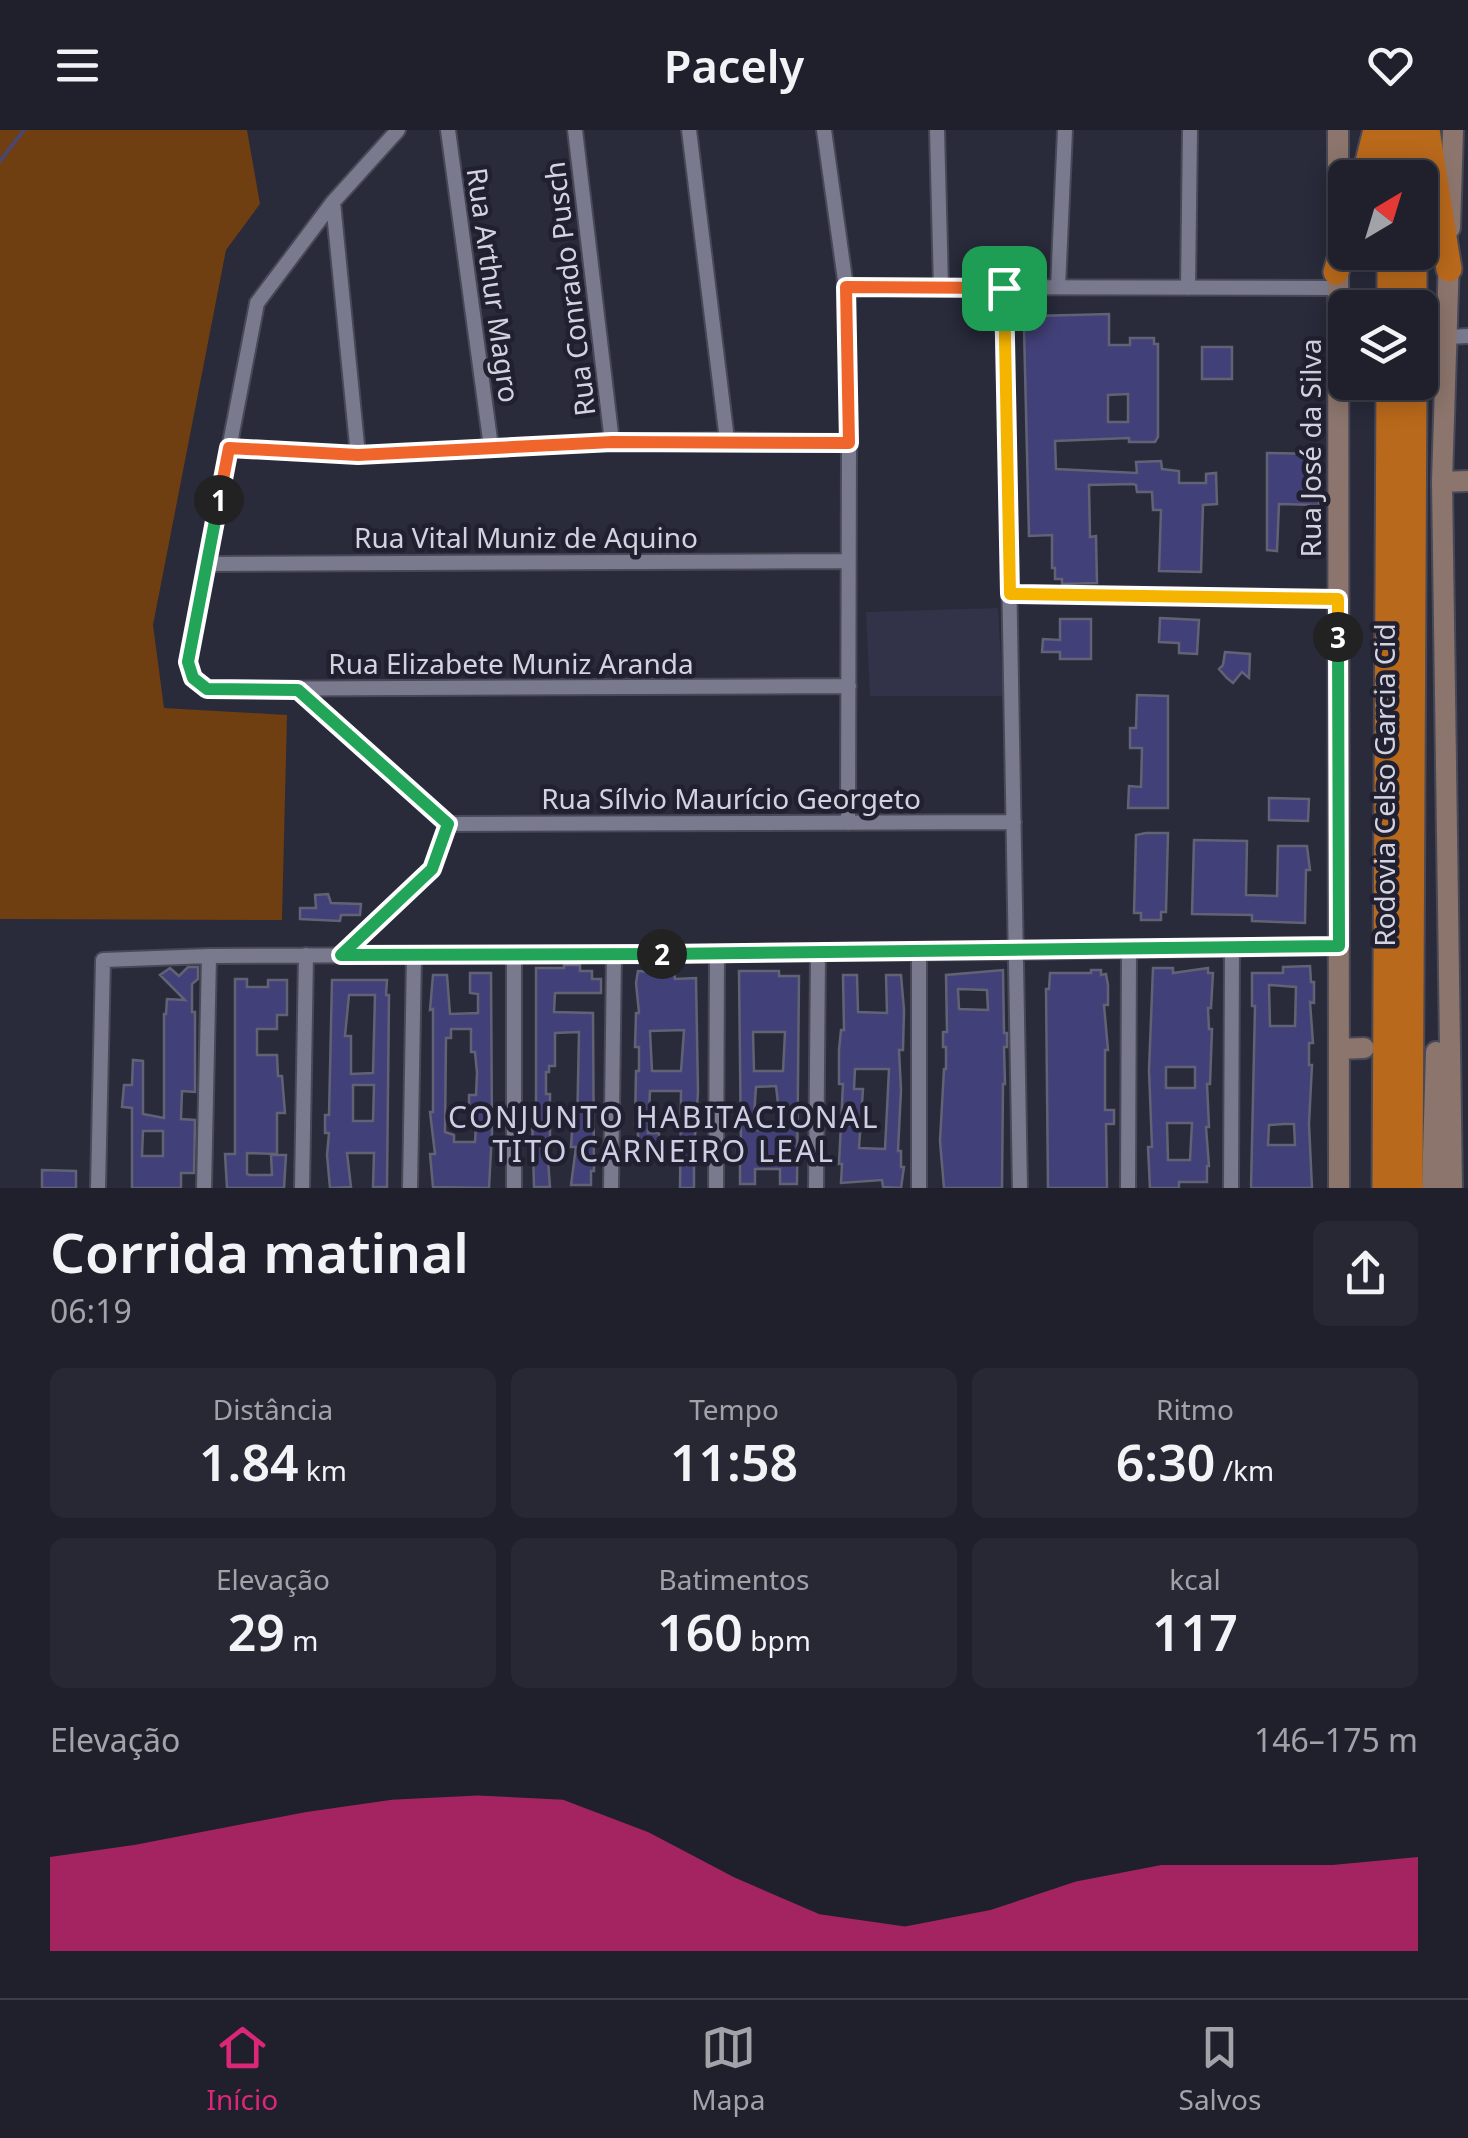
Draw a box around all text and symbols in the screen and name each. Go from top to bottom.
text: Pacely [664,35,804,96]
icon: menu [50,38,105,93]
icon: heart [1363,38,1418,93]
street label: Rua Conrado Pusch [535,160,603,418]
north arrow [1328,160,1438,270]
map controls [1328,160,1438,400]
street label: Rua Arthur Magro [459,165,529,405]
pin [962,246,1047,331]
icon: arrive [977,261,1032,316]
button: layers [1328,290,1438,400]
street label: Rua José da Silva [1291,339,1329,557]
pin: 1 [194,475,244,525]
text: 1 [211,481,227,519]
street label: Rua Vital Muniz de Aquino [354,518,698,556]
pin: 3 [1313,612,1363,662]
text: 3 [1330,618,1346,656]
street label: Rodovia Celso Garcia Cid [1365,623,1403,947]
street label: Rua Elizabete Muniz Aranda [328,644,694,682]
street label: Rua Sílvio Maurício Georgeto [541,779,921,817]
pin: 2 [637,929,687,979]
text: 2 [654,935,670,973]
district label: CONJUNTO HABITACIONAL TITO CARNEIRO LEAL [448,1096,880,1171]
text: Corrida matinal [50,1214,469,1289]
button: share [1313,1221,1418,1326]
text: 06:19 [50,1289,132,1332]
text: Distância [213,1390,333,1428]
text: Tempo [689,1390,779,1428]
text: Ritmo [1156,1390,1234,1428]
text: 1.84 [199,1428,299,1496]
text: 11:58 [670,1428,798,1496]
text: 6:30 [1116,1428,1215,1496]
text: km [299,1451,347,1489]
text: /km [1215,1451,1274,1489]
text: Elevação [216,1560,330,1598]
text: Batimentos [659,1560,809,1598]
text: kcal [1169,1560,1221,1598]
text: 29 [228,1598,285,1666]
text: 160 [657,1598,743,1666]
text: 117 [1152,1598,1238,1666]
text: m [285,1621,318,1659]
text: bpm [743,1621,811,1659]
text: Elevação [50,1718,180,1761]
text: 146–175 m [1254,1718,1418,1761]
tab: Início [207,2020,278,2118]
tab: Mapa [691,2020,765,2118]
tab: Salvos [1179,2020,1261,2118]

